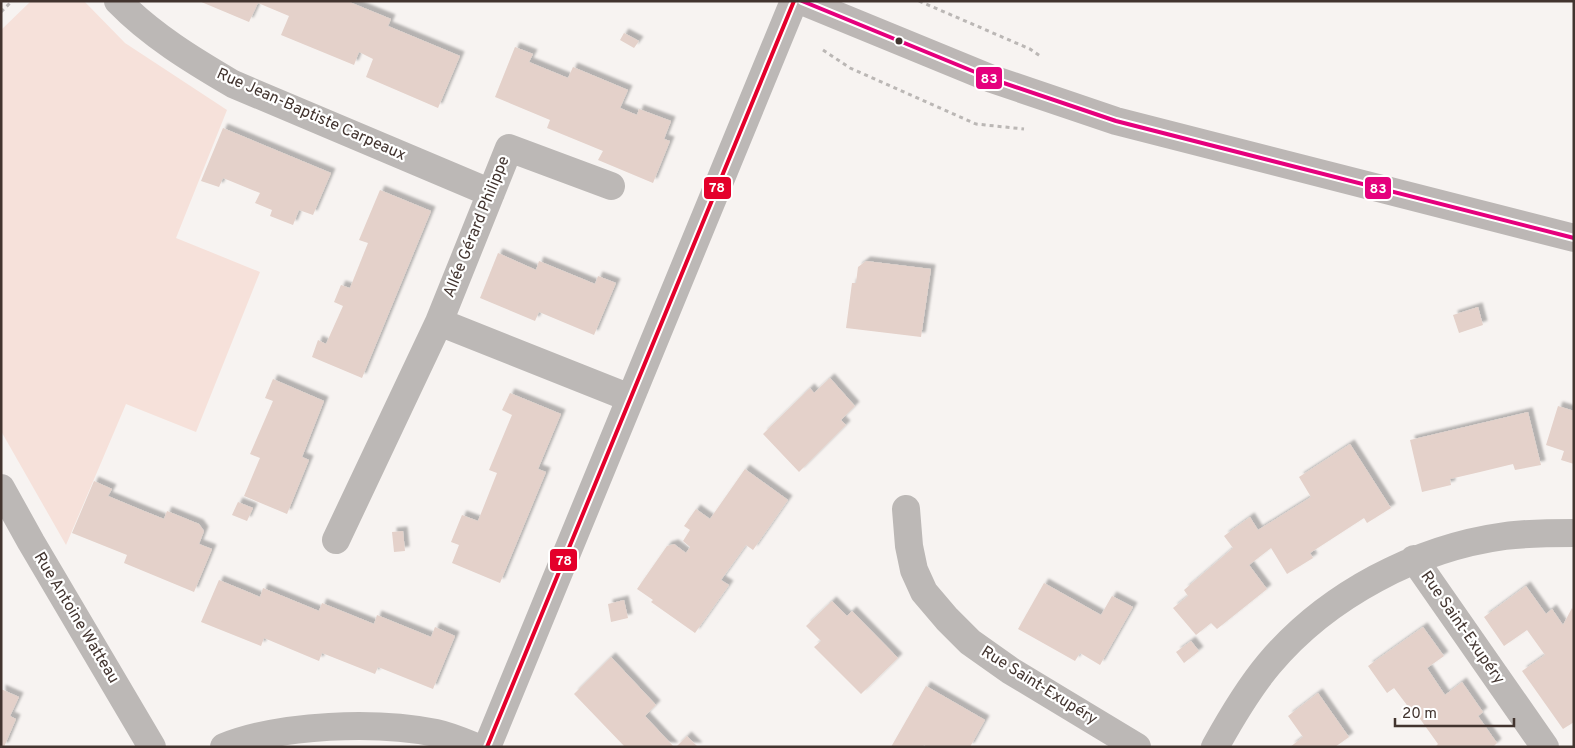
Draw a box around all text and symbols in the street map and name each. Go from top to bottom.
unlabelled marker [894,36,904,46]
street label: Rue Jean-Baptiste Carpeaux [213,64,409,166]
line badge: 83 [975,66,1003,90]
text: 83 [980,71,998,88]
street label: Allée Gérard Philippe [439,153,515,301]
line badge: 78 [703,176,732,200]
line badge: 83 [1364,176,1392,200]
text: 78 [709,180,725,197]
text: 83 [1369,181,1387,198]
line badge: 78 [549,548,578,572]
street label: Rue Antoine Watteau [29,549,123,687]
text: 78 [556,553,572,570]
street label: Rue Saint-Exupéry [1416,568,1508,688]
street label: Rue Saint-Exupéry [977,642,1101,730]
scale bar [1395,696,1514,728]
text: 20 m [1402,705,1437,724]

